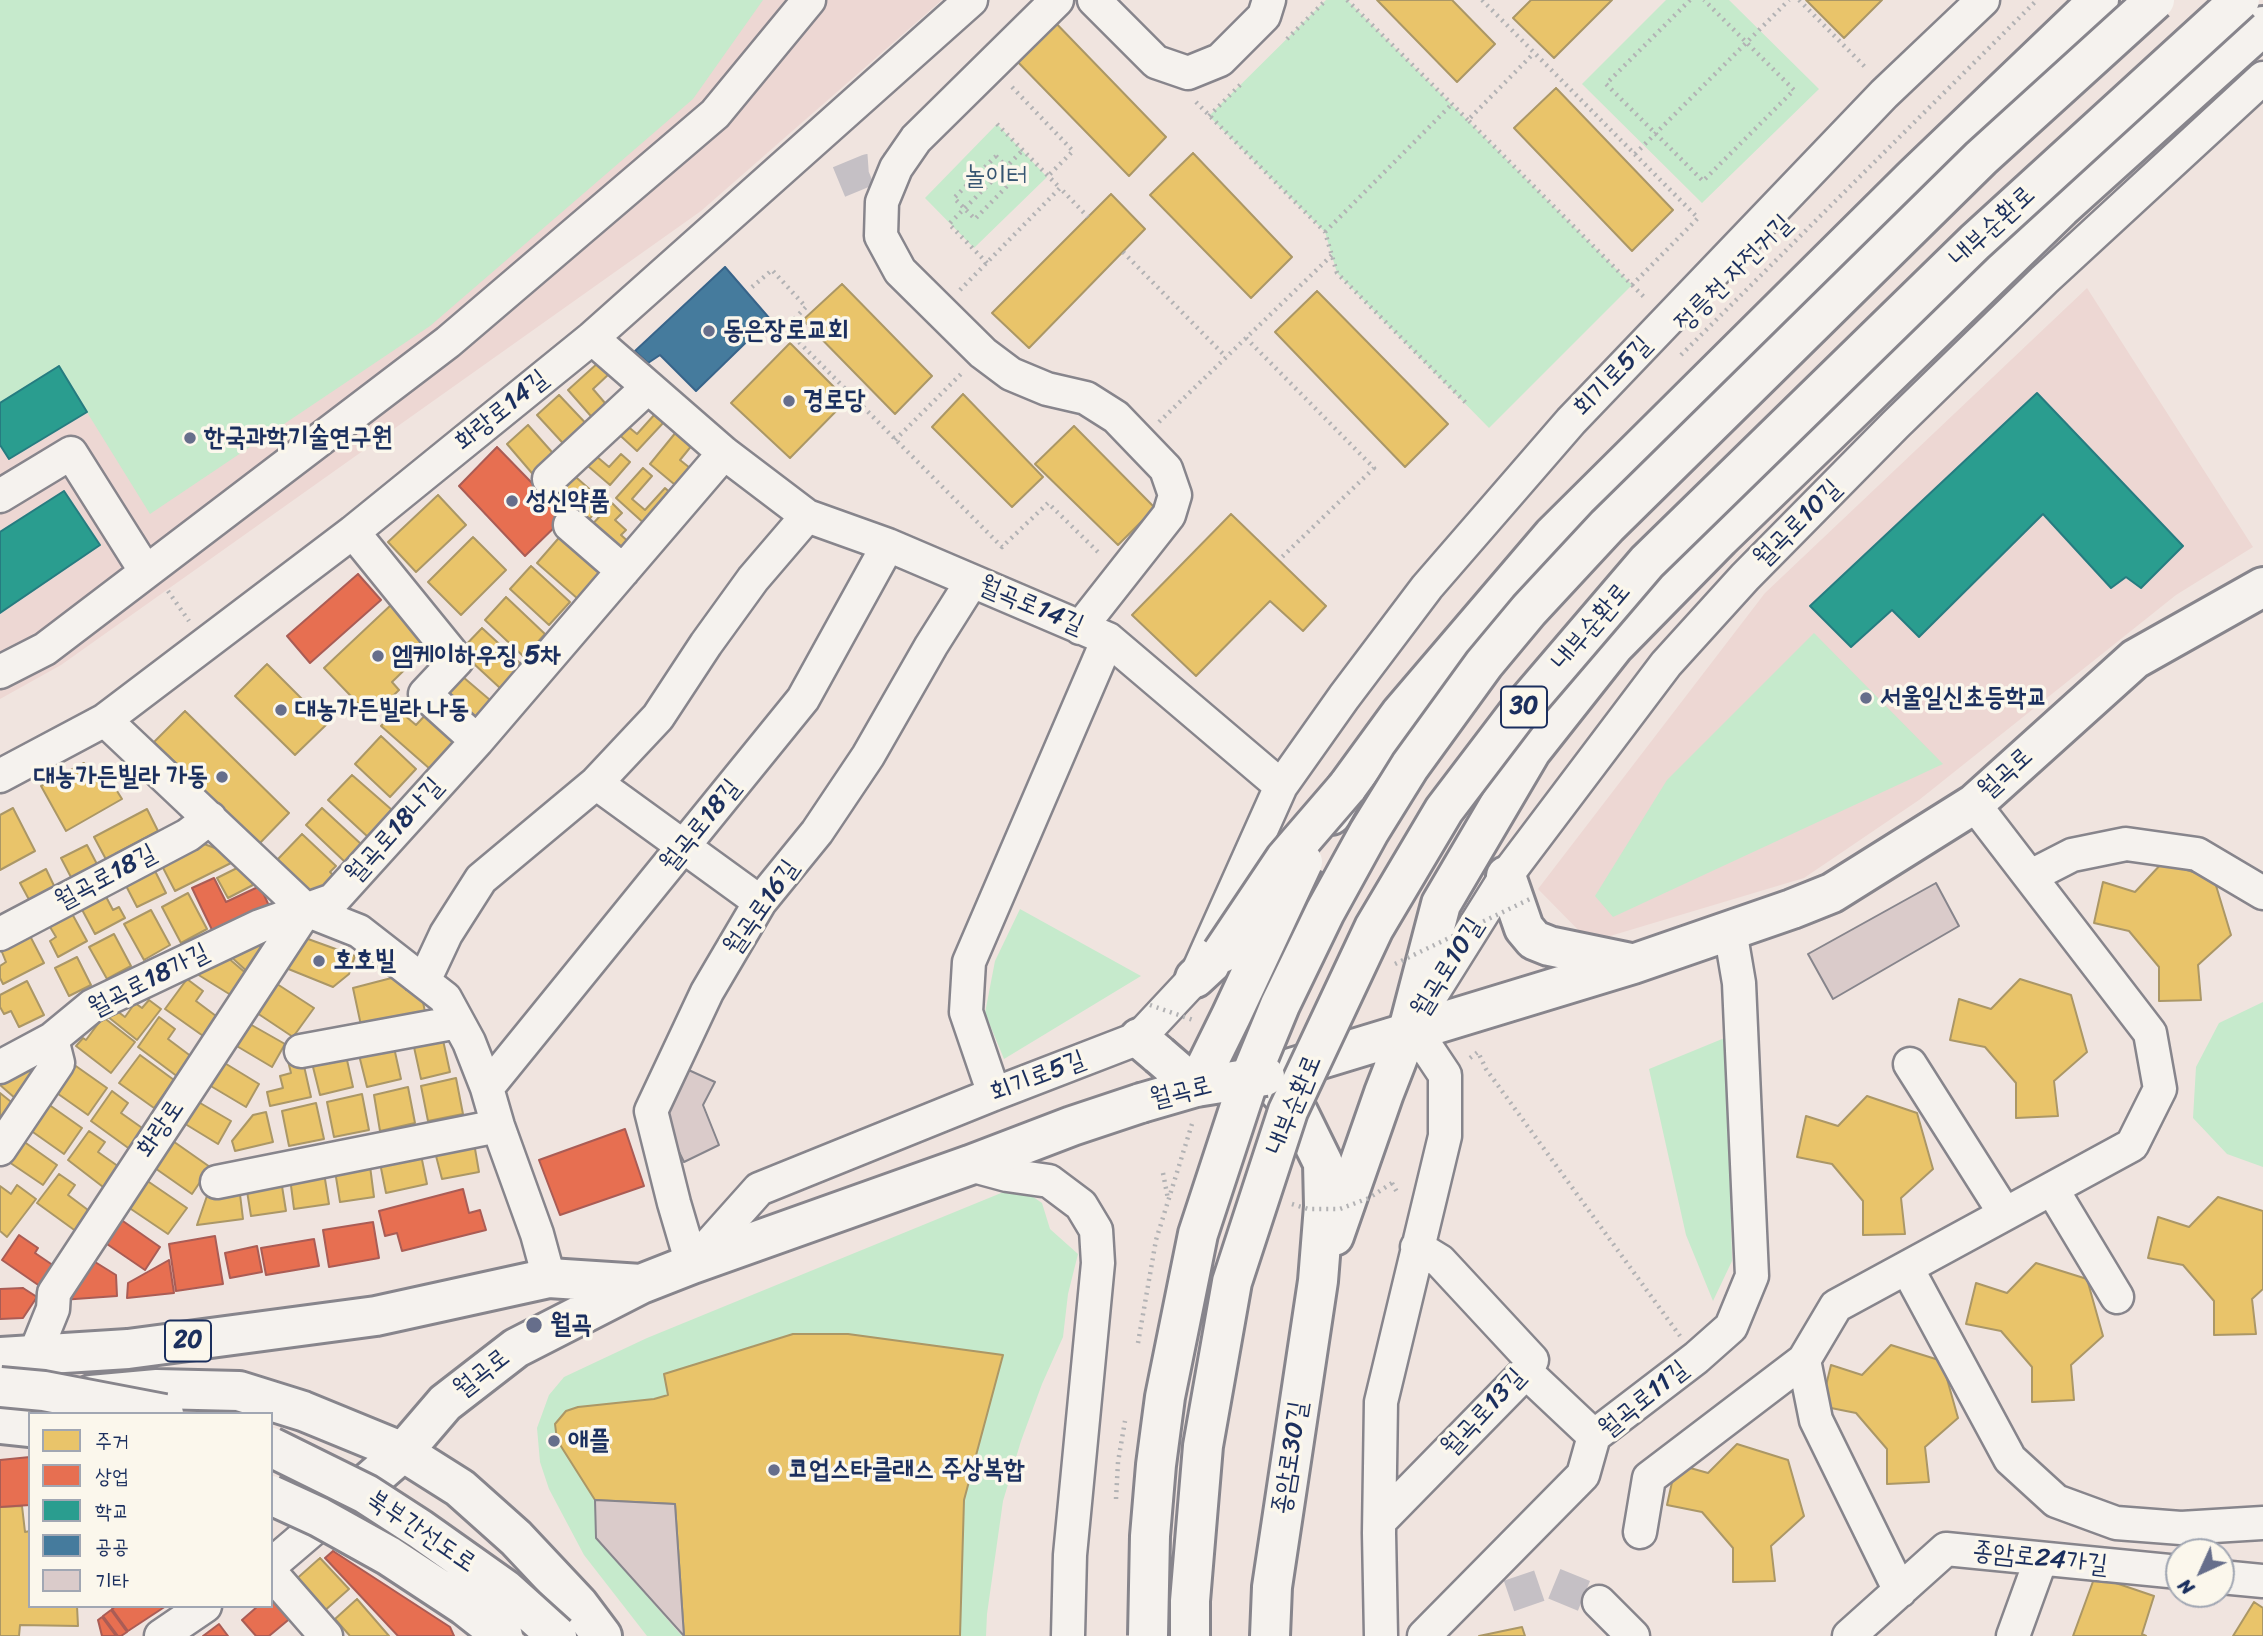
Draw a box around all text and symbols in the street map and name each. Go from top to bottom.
park label: 놀이터 [965,161,1027,193]
street label: 내부순환로 [1944,180,2042,274]
street label: 정릉천 자전거길 [1669,209,1799,339]
place label: 동은장로교회 [723,315,849,347]
marker: 동은장로교회 [701,323,717,339]
street label: 회기로5길 [1567,330,1659,424]
street label: 화랑로14길 [449,364,555,458]
place label: 경로당 [803,385,866,417]
marker: 경로당 [781,393,797,409]
place label: 한국과학기술연구원 [204,422,392,454]
marker: 한국과학기술연구원 [182,430,198,446]
street label: 월곡로10길 [1748,474,1848,574]
place label: 성신약품 [526,485,610,517]
marker: 성신약품 [504,493,520,509]
street label: 월곡로14길 [974,570,1088,642]
street label: 내부순환로 [1546,577,1638,677]
place label: 엠케이하우징 5차 [392,640,561,672]
marker: 엠케이하우징 5차 [370,648,386,664]
place label: 서울일신초등학교 [1880,682,2047,714]
road number: 30 [1501,686,1547,728]
marker: 서울일신초등학교 [1858,690,1874,706]
place label: 대농가든빌라 나동 [295,694,469,726]
marker: 대농가든빌라 나동 [273,702,289,718]
street label: 월곡로 [1972,741,2040,807]
place label: 대농가든빌라 가동 [34,761,208,793]
marker: 대농가든빌라 가동 [214,769,230,785]
street label: 월곡로18나길 [339,772,451,890]
street label: 월곡로18길 [654,773,748,879]
street label: 월곡로18길 [50,838,162,918]
street label: 월곡로16길 [718,854,806,962]
street label: 월곡로10길 [1405,913,1491,1023]
street label: 월곡로18가길 [83,937,215,1025]
place label: 호호빌 [333,945,396,977]
marker: 호호빌 [311,953,327,969]
street label: 회기로5길 [986,1045,1090,1109]
street label: 내부순환로 [1261,1051,1329,1159]
street label: 월곡로 [1147,1070,1215,1116]
street label: 화랑로 [131,1094,191,1164]
place label: 월곡 [550,1309,592,1341]
marker: 월곡 [524,1315,544,1335]
road number: 20 [165,1321,211,1362]
street label: 월곡로 [448,1342,516,1406]
street label: 월곡로11길 [1593,1355,1695,1445]
street label: 월곡로13길 [1435,1362,1533,1464]
street label: 종암로30길 [1267,1399,1315,1517]
legend [28,1412,273,1608]
text: 주거 [95,1422,129,1460]
place label: 애플 [568,1425,610,1457]
marker: 애플 [546,1433,562,1449]
place label: 코업스타클래스 주상복합 [788,1454,1025,1486]
text: 상업 [95,1457,129,1495]
marker: 코업스타클래스 주상복합 [766,1462,782,1478]
street label: 북부간선도로 [360,1484,482,1580]
text: 학교 [95,1492,129,1530]
text: 공공 [95,1527,129,1565]
street label: 종암로24가길 [1971,1536,2109,1582]
north arrow [2165,1538,2235,1608]
text: 기타 [95,1562,129,1600]
text: N [2170,1570,2203,1603]

